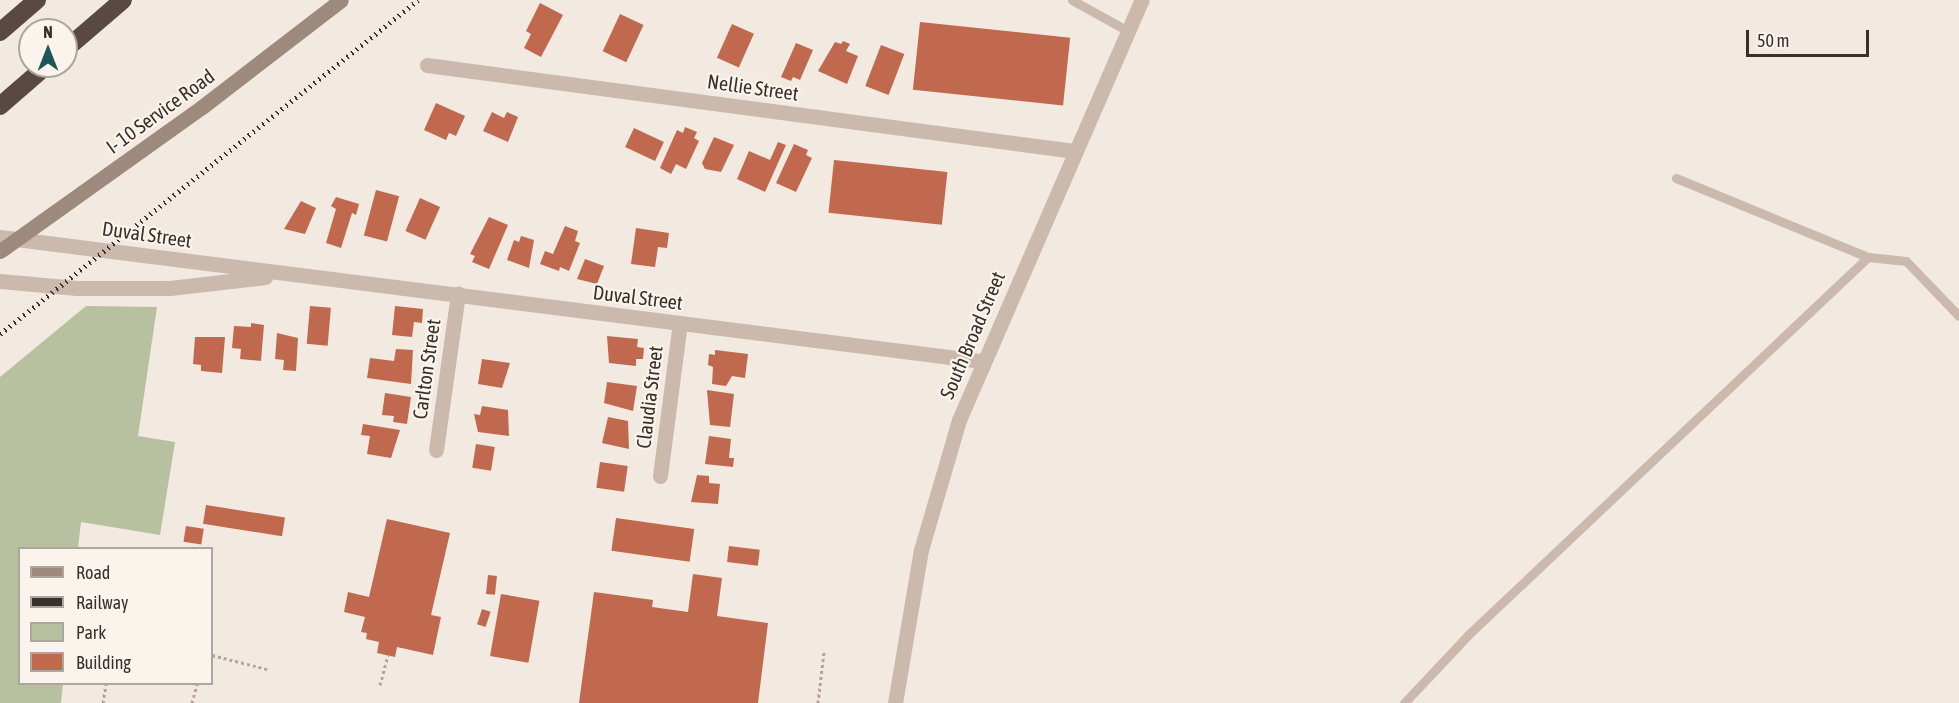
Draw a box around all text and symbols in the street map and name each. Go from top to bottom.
north arrow [18,18,78,78]
scale bar [1749,18,1872,56]
text: N [43,23,53,41]
text: 50 m [1757,30,1789,51]
street label: I- 10 Service Road [101,64,219,158]
street label: Nellie Street [706,69,800,105]
street label: Duval Street [101,216,193,252]
street label: South Broad Street [934,268,1010,402]
street label: Duval Street [592,280,684,314]
street label: Carlton Street [407,317,445,421]
street label: Claudia Street [631,344,667,450]
legend [18,547,213,685]
text: Road [76,562,110,583]
text: Railway [76,592,128,613]
text: Park [76,622,106,643]
text: Building [76,652,131,673]

